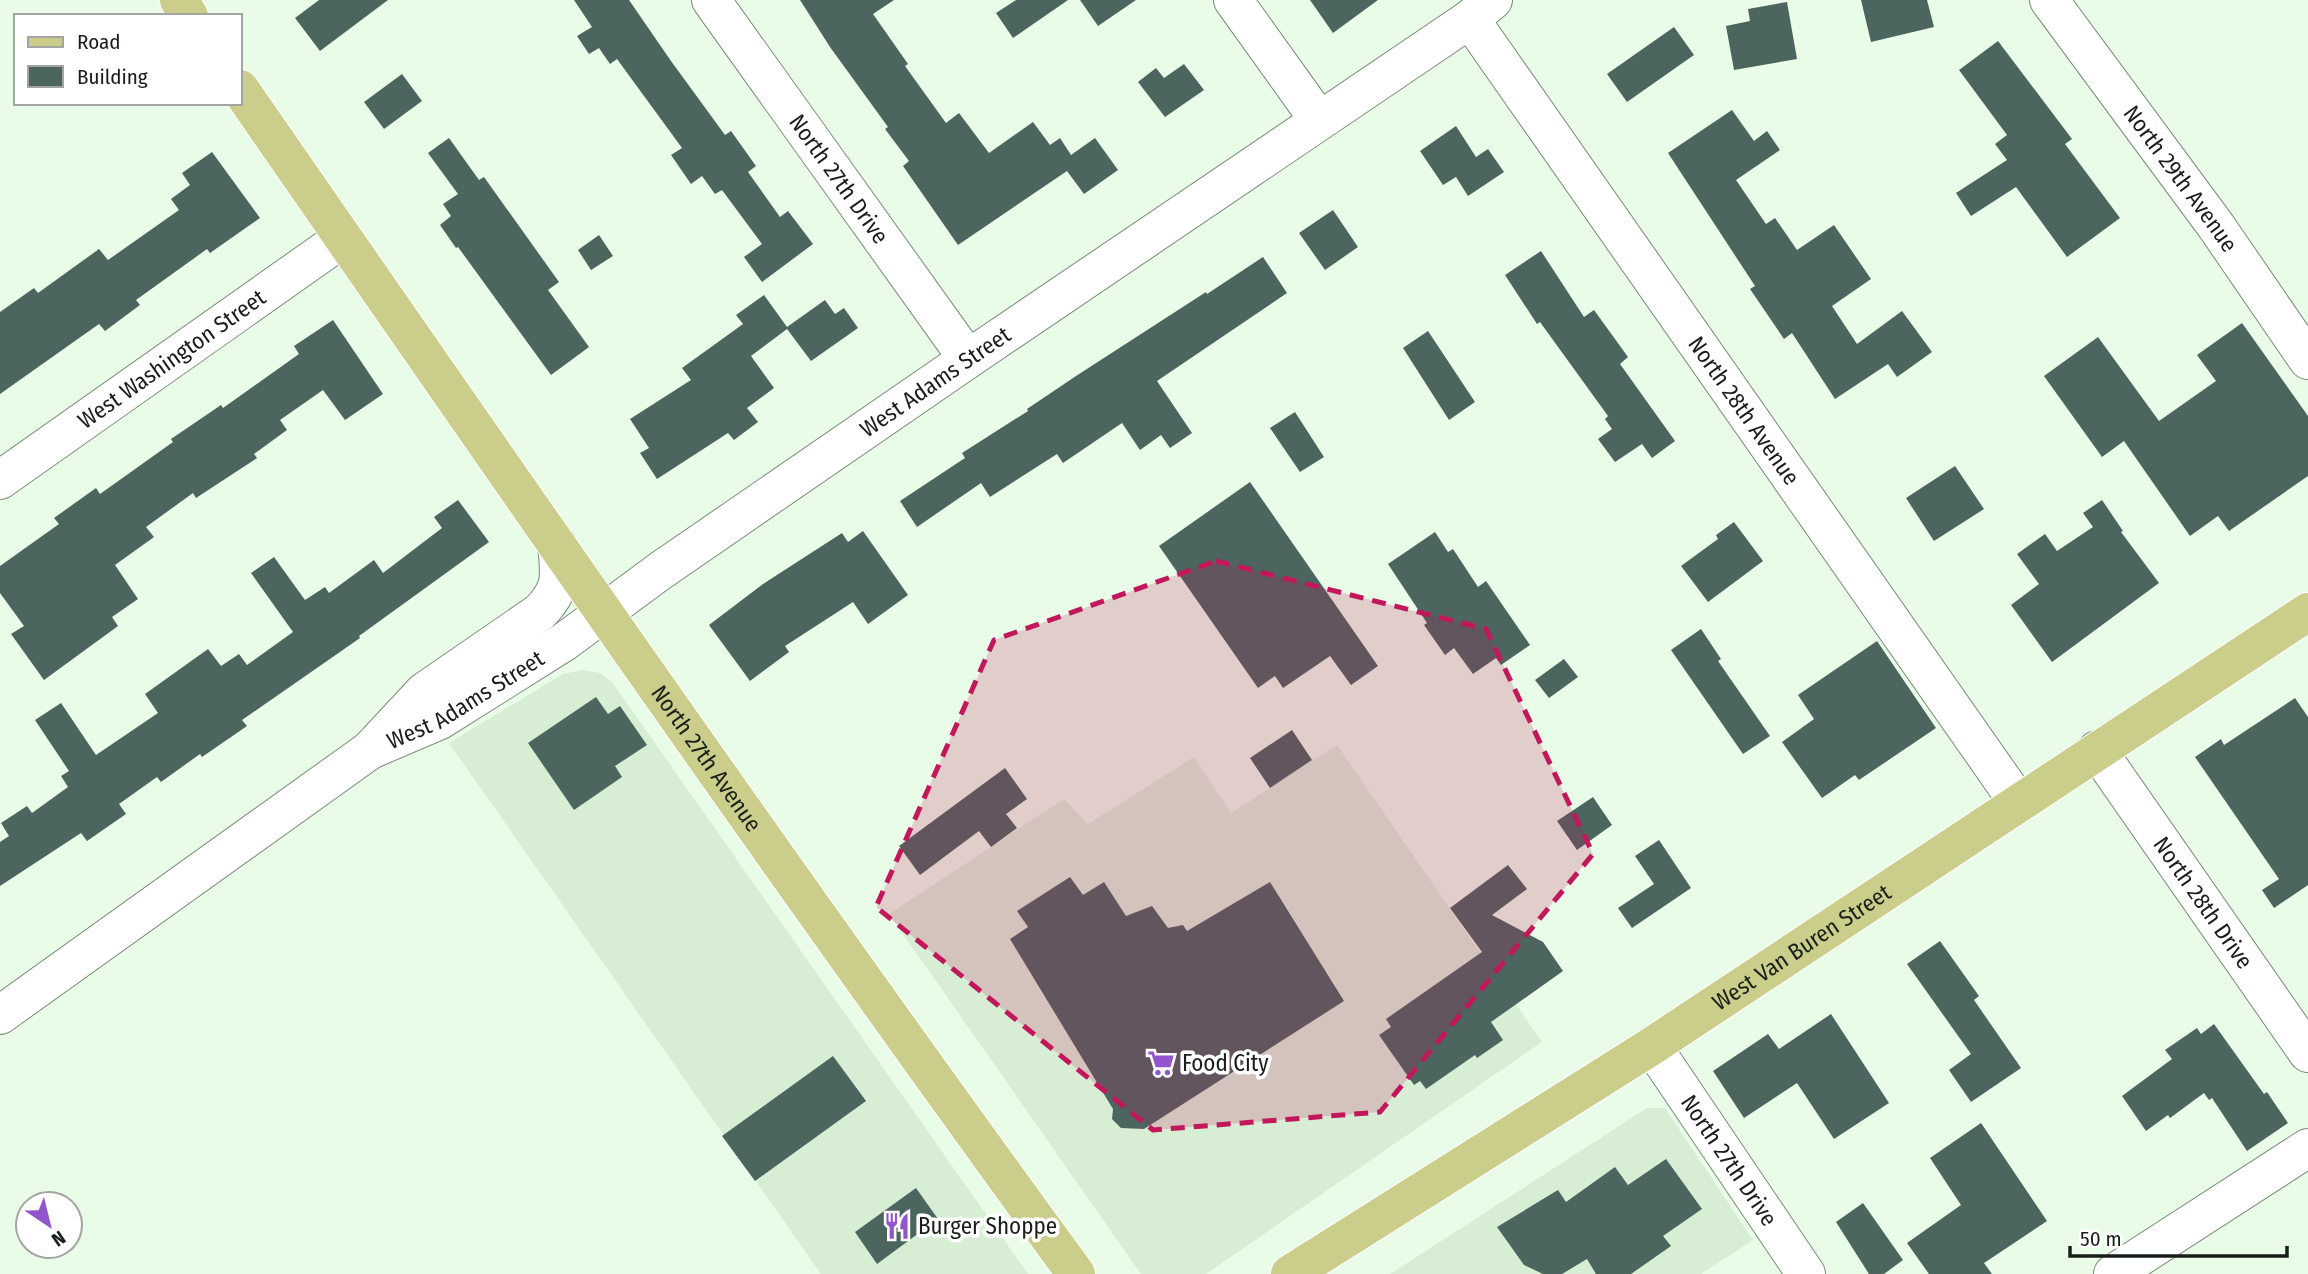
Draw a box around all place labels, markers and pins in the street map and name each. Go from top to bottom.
supermarket icon: Food City [1146,1048,1176,1078]
place label: Food City [1182,1049,1269,1077]
restaurant icon: Burger Shoppe [882,1211,912,1241]
place label: Burger Shoppe [918,1212,1057,1240]

